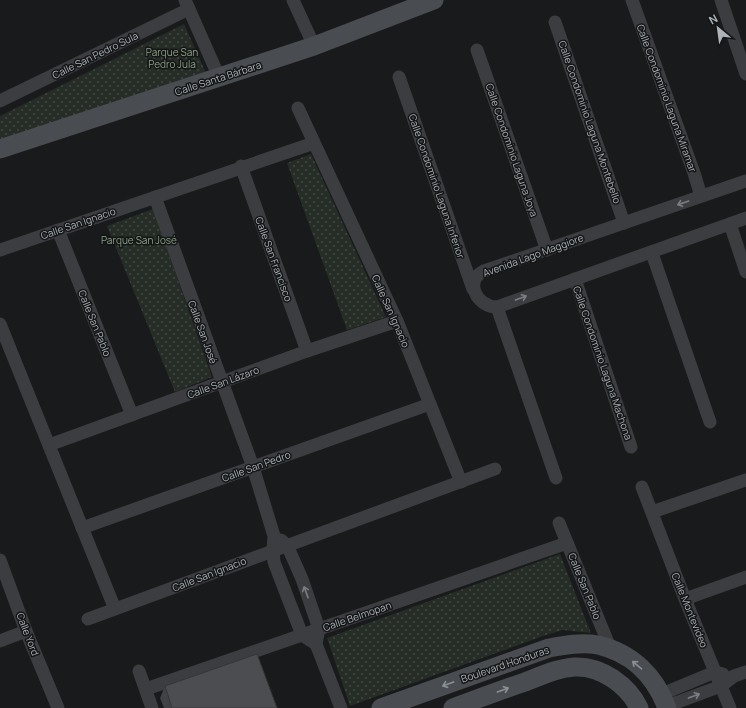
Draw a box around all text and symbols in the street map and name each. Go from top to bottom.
north arrow [698,8,738,48]
text: N [706,10,720,27]
street label: Calle Condominio Laguna Miramar [634,22,700,174]
street label: Calle San Pedro Sula [50,28,140,82]
street label: Calle Condominio Laguna Montebello [555,39,625,205]
park label: Parque San Pedro Jula [146,45,198,71]
street label: Calle Santa Bárbara [173,57,263,99]
street label: Calle Condominio Laguna Joya [483,82,541,218]
street label: Calle Condominio Laguna Inferior [406,112,468,261]
one-way arrow [677,199,689,207]
street label: Calle San Ignacio [39,204,117,242]
street label: Calle San Francisco [252,215,296,303]
street label: Avenida Lago Maggiore [481,230,585,280]
park label: Parque San José [101,233,177,247]
street label: Calle San Ignacio [369,272,413,350]
street label: Calle Condominio Laguna Machona [570,284,636,442]
street label: Calle San Pablo [75,288,115,358]
one-way arrow [515,294,527,302]
street label: Calle San José [185,298,221,366]
street label: Calle San Lázaro [185,362,261,401]
street label: Calle San Pedro [220,447,292,485]
street label: Calle San Pablo [565,551,605,621]
street label: Calle San Ignacio [170,553,248,595]
street label: Calle Montevideo [669,570,712,650]
one-way arrow [302,587,310,599]
street label: Calle Belmopan [321,598,393,634]
street label: Calle Yord [13,610,43,658]
street label: Boulevard Honduras [459,642,551,686]
one-way arrow [631,660,642,669]
one-way arrow [443,680,455,688]
one-way arrow [496,685,508,693]
one-way arrow [687,692,699,700]

